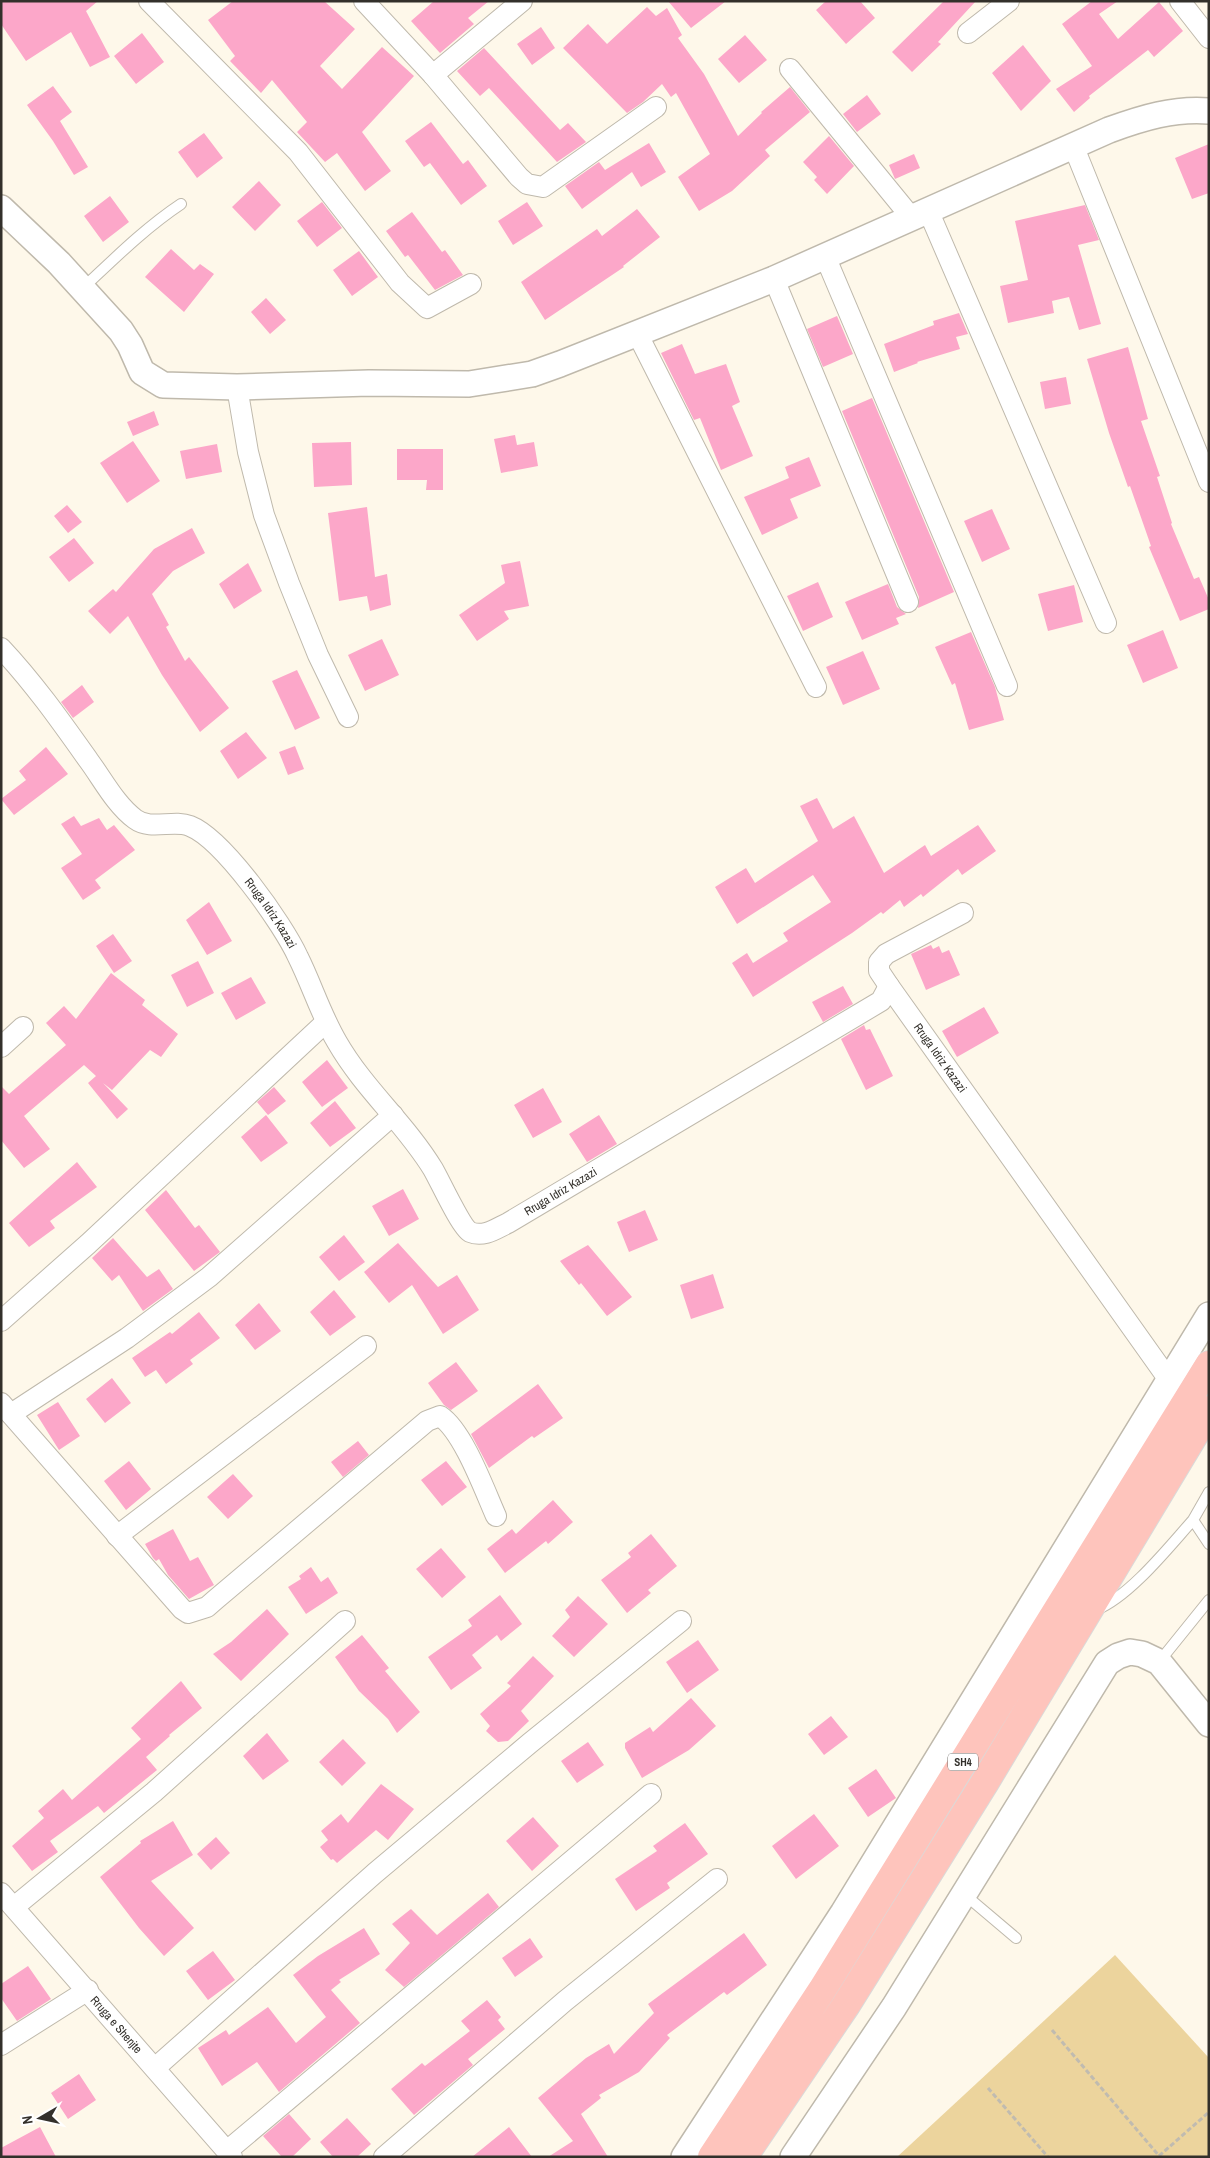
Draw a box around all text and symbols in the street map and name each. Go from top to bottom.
street label: Rruga Idriz Kazazi [241,875,300,951]
street label: Rruga Idriz Kazazi [910,1020,970,1096]
street label: Rruga Idriz Kazazi [521,1164,600,1219]
road number: SH4 [948,1754,978,1770]
street label: Rruga e Shenjte [87,1993,146,2057]
north arrow [15,2093,65,2143]
text: N [18,2115,37,2126]

